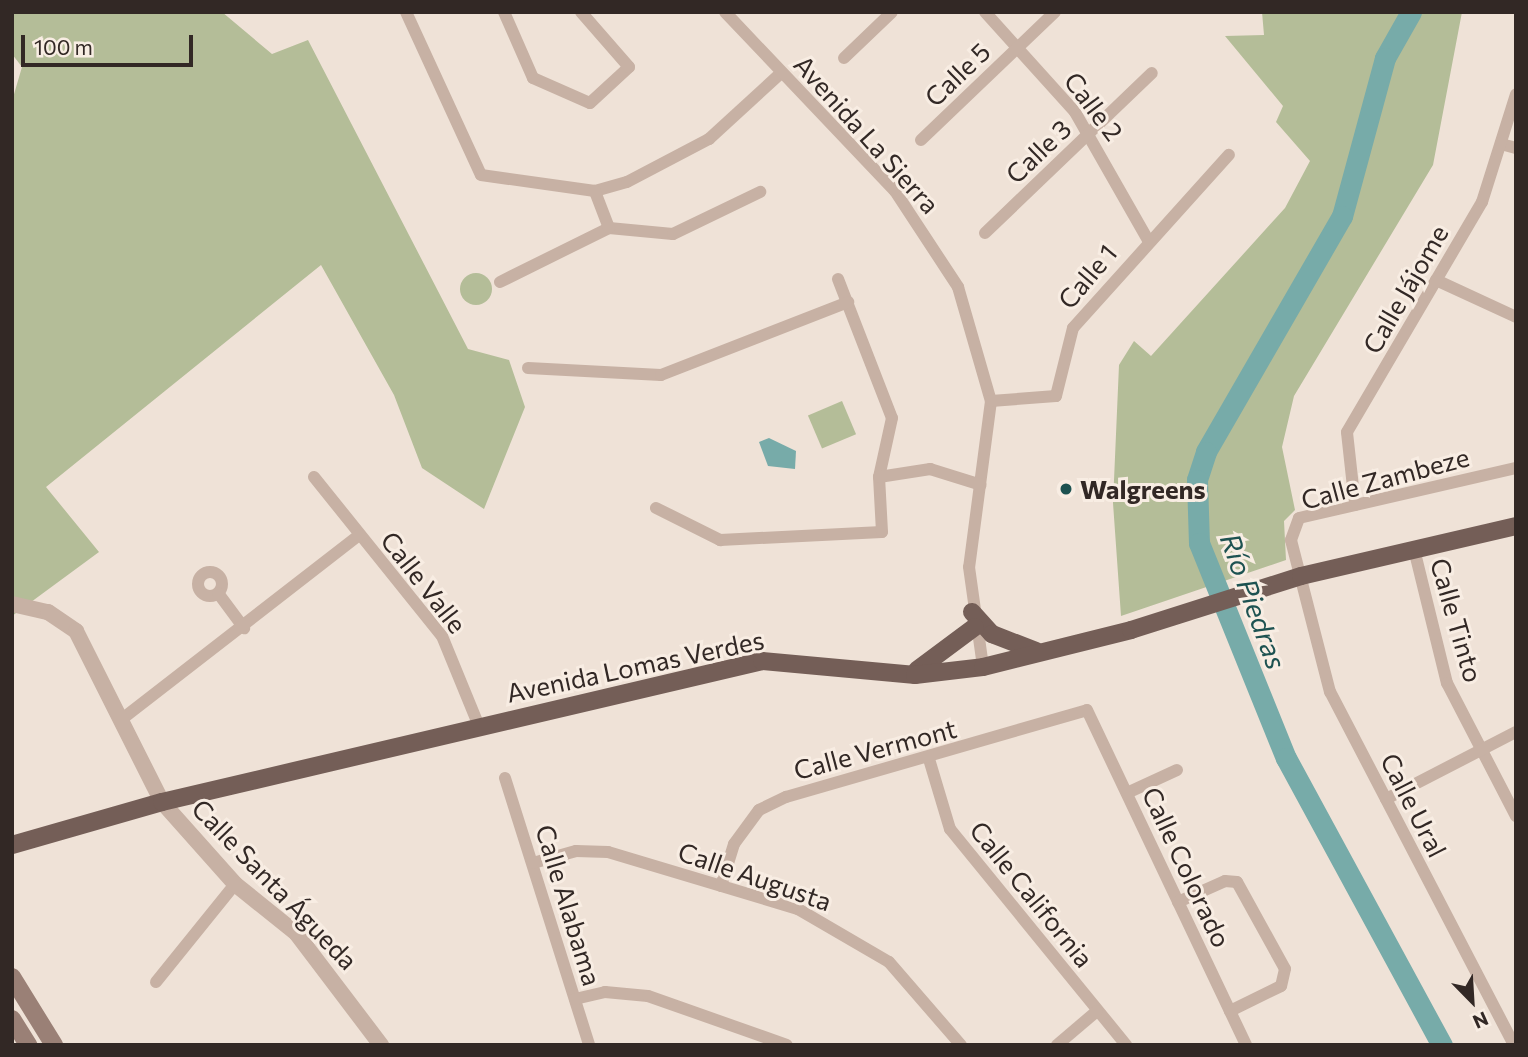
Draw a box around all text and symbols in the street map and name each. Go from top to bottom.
scale bar [24,21,196,65]
text: 100 m [34,34,93,59]
street label: Calle 5 [918,36,996,112]
street label: Avenida La Sierra [788,49,946,219]
street label: Calle 2 [1058,66,1130,146]
street label: Calle 3 [999,113,1077,189]
street label: Calle Jájome [1356,219,1454,359]
street label: Calle 1 [1051,237,1123,315]
street label: Calle Zambeze [1298,441,1472,515]
place label: Walgreens [1080,473,1206,505]
marker: Walgreens [1058,481,1074,497]
street label: Calle Valle [375,525,473,639]
water label: Río Piedras [1214,529,1294,673]
street label: Calle Tinto [1424,554,1490,686]
street label: Avenida Lomas Verdes [503,623,767,709]
street label: Calle Vermont [790,712,960,786]
street label: Calle Ural [1375,748,1453,862]
street label: Calle Colorado [1136,782,1238,952]
street label: Calle Santa Águeda [186,792,364,976]
street label: Calle California [964,815,1100,973]
street label: Calle Alabama [530,821,608,989]
street label: Calle Augusta [674,835,836,917]
north arrow [1437,966,1507,1036]
text: N [1470,1007,1492,1034]

